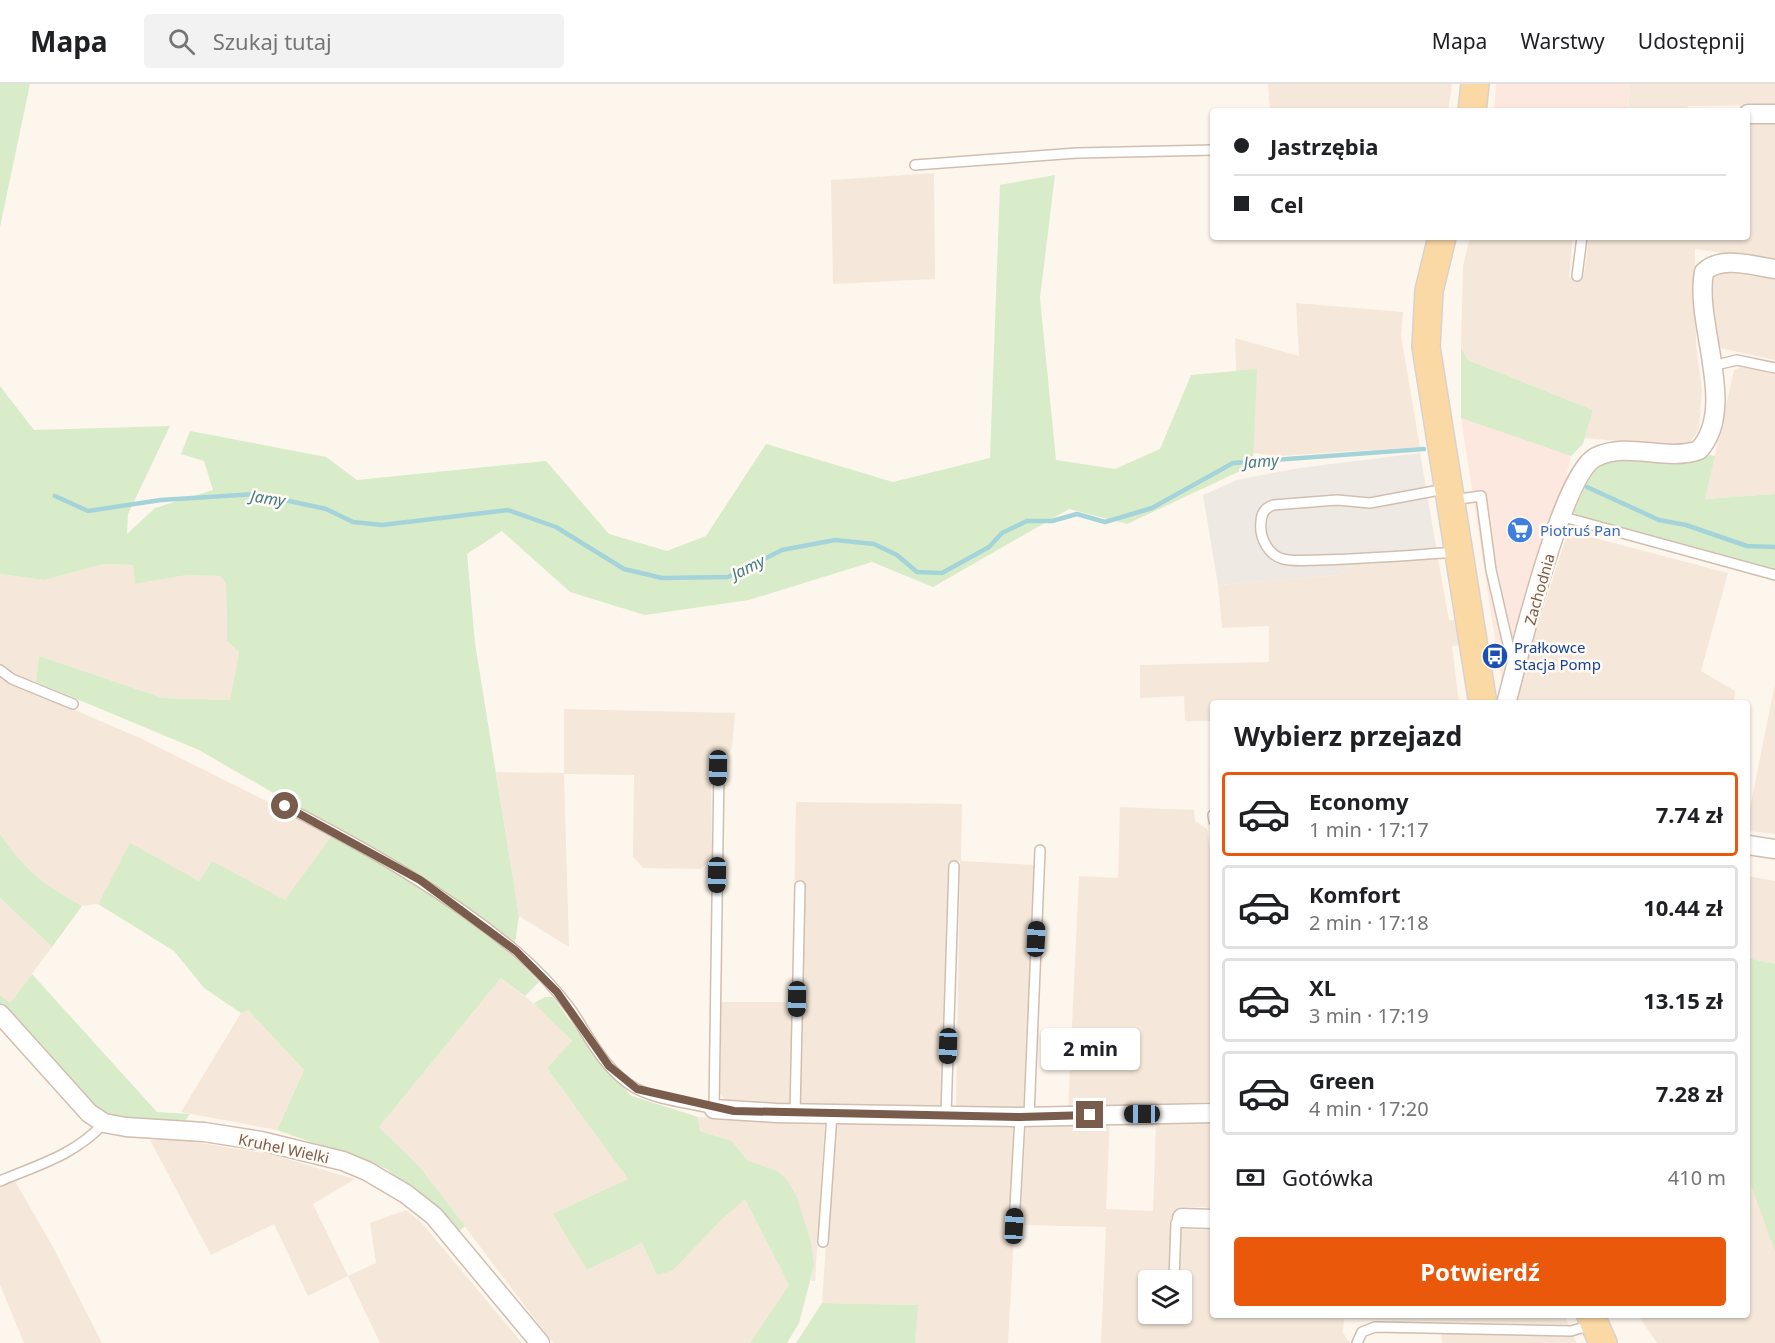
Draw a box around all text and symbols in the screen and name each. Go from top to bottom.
search box [144,14,564,68]
text: Mapa [30,22,108,60]
icon: search [165,25,198,58]
text: Szukaj tutaj [213,26,332,56]
text: Mapa [1432,27,1487,55]
text: Warstwy [1520,27,1605,55]
text: Udostępnij [1638,27,1745,55]
text: Jastrzębia [1270,131,1378,161]
text: Cel [1270,189,1304,219]
water label: Jamy [1240,449,1281,473]
water label: Jamy [246,484,288,512]
supermarket icon: Piotruś Pan [1505,515,1535,545]
place label: Piotruś Pan [1540,520,1621,540]
water label: Jamy [725,549,770,586]
street label: Zachodnia [1519,551,1559,627]
place label: Prałkowce Stacja Pomp [1514,637,1601,674]
bus stop icon: Prałkowce Stacja Pomp [1480,641,1510,671]
text: Wybierz przejazd [1234,717,1462,754]
car [709,750,727,786]
text: Economy [1309,786,1408,816]
icon: car [1237,787,1291,841]
route start [271,792,298,819]
text: 7.74 zł [1656,799,1723,829]
text: 1 min · 17:17 [1309,816,1429,843]
car [708,857,726,893]
text: Komfort [1309,879,1400,909]
icon: car [1237,880,1291,934]
text: 10.44 zł [1643,892,1723,922]
text: 2 min · 17:18 [1309,909,1429,936]
car [1026,921,1046,957]
text: XL [1309,972,1336,1002]
icon: car [1237,973,1291,1027]
car [788,981,806,1017]
text: 13.15 zł [1643,985,1723,1015]
text: 3 min · 17:19 [1309,1002,1429,1029]
car [938,1028,958,1064]
callout: 2 min [1040,1028,1140,1070]
text: 2 min [1063,1035,1118,1062]
text: Green [1309,1065,1375,1095]
icon: car [1237,1066,1291,1120]
text: 7.28 zł [1656,1078,1723,1108]
text: 4 min · 17:20 [1309,1095,1429,1122]
route end [1076,1101,1103,1128]
car [1124,1105,1160,1123]
street label: Kruhel Wielki [237,1129,331,1167]
icon: cash [1234,1161,1267,1194]
text: Gotówka [1282,1162,1374,1192]
text: 410 m [1668,1164,1726,1191]
car [1004,1208,1024,1244]
button: Potwierdź [1234,1237,1726,1306]
map controls [1138,1270,1192,1324]
button: layers [1138,1270,1192,1324]

